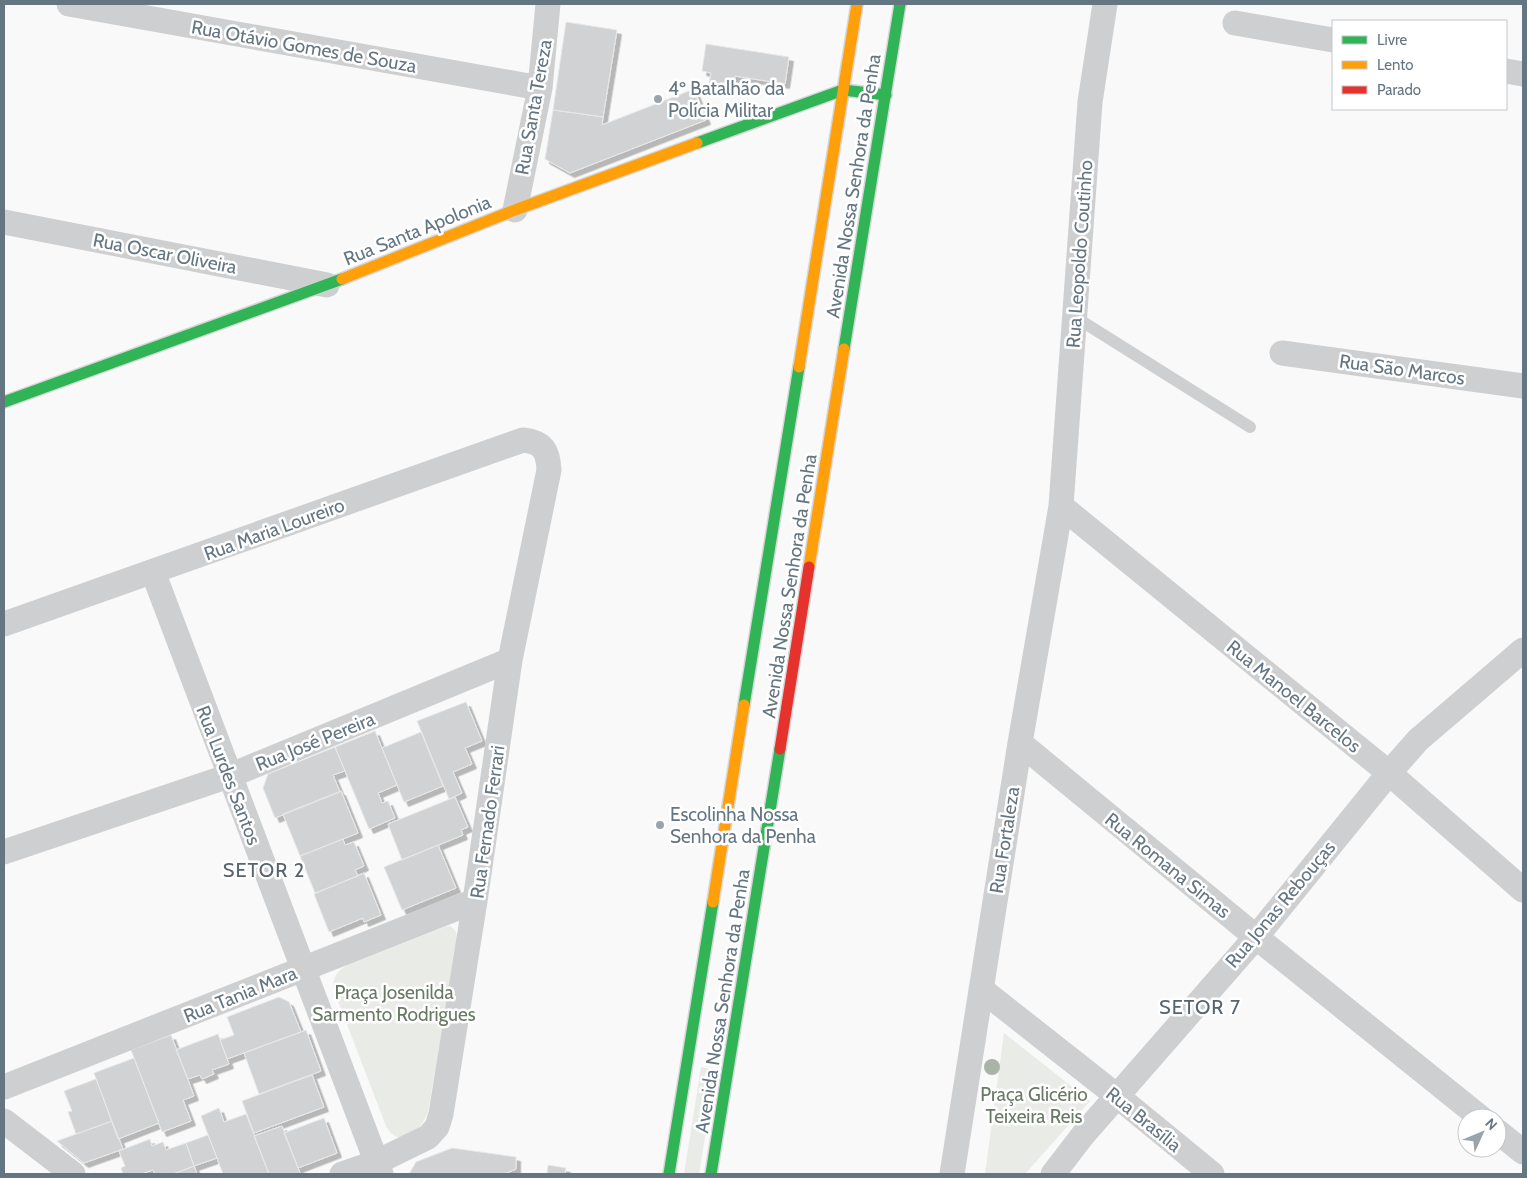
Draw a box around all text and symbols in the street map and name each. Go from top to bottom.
street label: Rua Otávio Gomes de Souza [190,15,418,78]
legend [1332,20,1507,110]
text: Livre [1377,31,1408,49]
street label: Rua Santa Tereza [510,38,557,177]
street label: Avenida Nossa Senhora da Penha [821,52,886,320]
text: Lento [1377,56,1414,74]
place label: 4º Batalhão da Polícia Militar [668,77,784,122]
text: Parado [1377,81,1421,99]
marker: 4º Batalhão da Polícia Militar [652,93,664,105]
street label: Rua Leopoldo Coutinho [1061,159,1098,349]
street label: Rua Santa Apolonia [340,191,494,270]
street label: Rua Oscar Oliveira [91,228,239,279]
street label: Rua São Marcos [1338,349,1466,390]
street label: Avenida Nossa Senhora da Penha [757,452,822,720]
street label: Rua Maria Loureiro [201,493,348,566]
street label: Rua Manoel Barcelos [1222,635,1365,758]
street label: Rua Lurdes Santos [191,702,266,848]
street label: Rua José Pereira [252,707,378,776]
street label: Rua Fernado Ferrari [465,744,510,900]
street label: Rua Fortaleza [985,785,1024,895]
place label: Escolinha Nossa Senhora da Penha [670,803,816,848]
street label: Rua Romana Simas [1100,808,1235,923]
marker: Escolinha Nossa Senhora da Penha [654,819,666,831]
street label: Rua Jonas Rebouças [1221,836,1340,973]
district label: SETOR 2 [223,858,305,882]
street label: Avenida Nossa Senhora da Penha [690,867,755,1135]
street label: Rua Tania Mara [180,961,300,1028]
park label: Praça Josenilda Sarmento Rodrigues [312,981,476,1026]
district label: SETOR 7 [1159,995,1241,1019]
street label: Rua Brasília [1101,1082,1186,1157]
park label: Praça Glicério Teixeira Reis [980,1083,1088,1128]
north arrow [1457,1108,1507,1158]
text: N [1481,1114,1501,1134]

